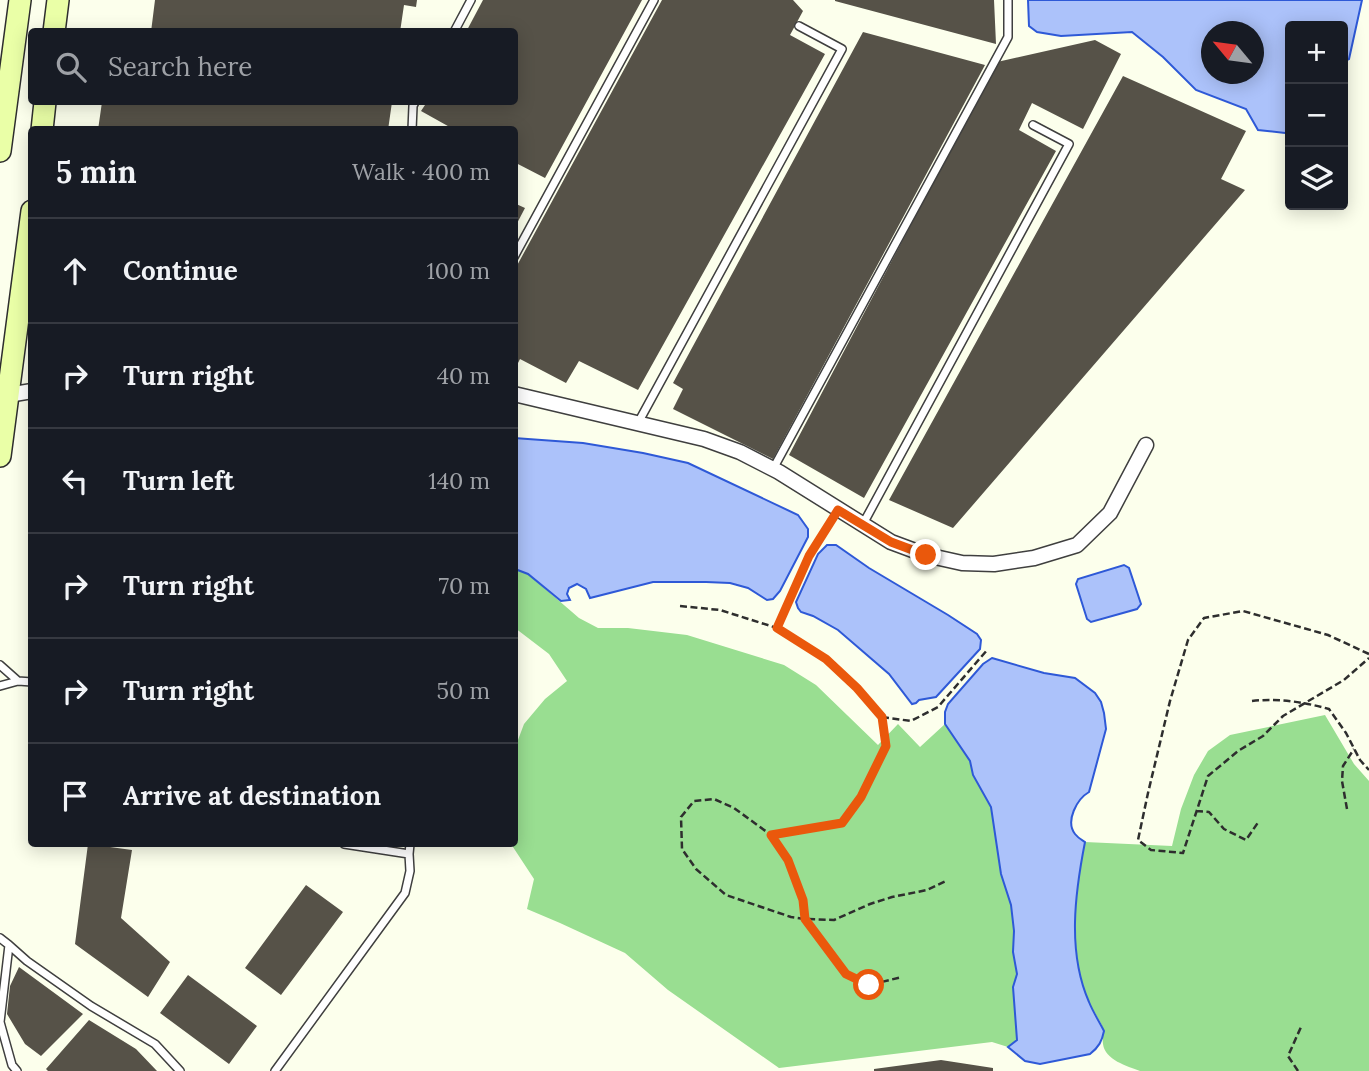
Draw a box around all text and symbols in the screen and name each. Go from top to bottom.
north arrow [1201,21,1264,84]
map controls [1285,21,1348,210]
button: + [1285,21,1348,84]
search box [28,28,518,105]
icon: search [52,48,90,86]
text: Search here [108,50,252,83]
button: − [1285,84,1348,147]
button: layers [1285,147,1348,210]
text: 5 min [56,153,137,191]
text: Walk · 400 m [352,157,490,186]
icon: ahead [56,252,94,290]
text: Continue [123,254,238,287]
text: 100 m [426,256,490,285]
icon: right [56,357,94,395]
text: Turn right [123,359,254,392]
text: 40 m [437,361,490,390]
icon: left [56,462,94,500]
text: Turn left [123,464,234,497]
text: 140 m [428,466,490,495]
route end [910,539,941,570]
icon: right [56,567,94,605]
text: Turn right [123,569,254,602]
text: 70 m [439,571,490,600]
icon: right [56,672,94,710]
text: Turn right [123,674,254,707]
text: 50 m [437,676,490,705]
icon: arrive [56,777,94,815]
text: Arrive at destination [123,779,381,812]
route start [853,969,884,1000]

